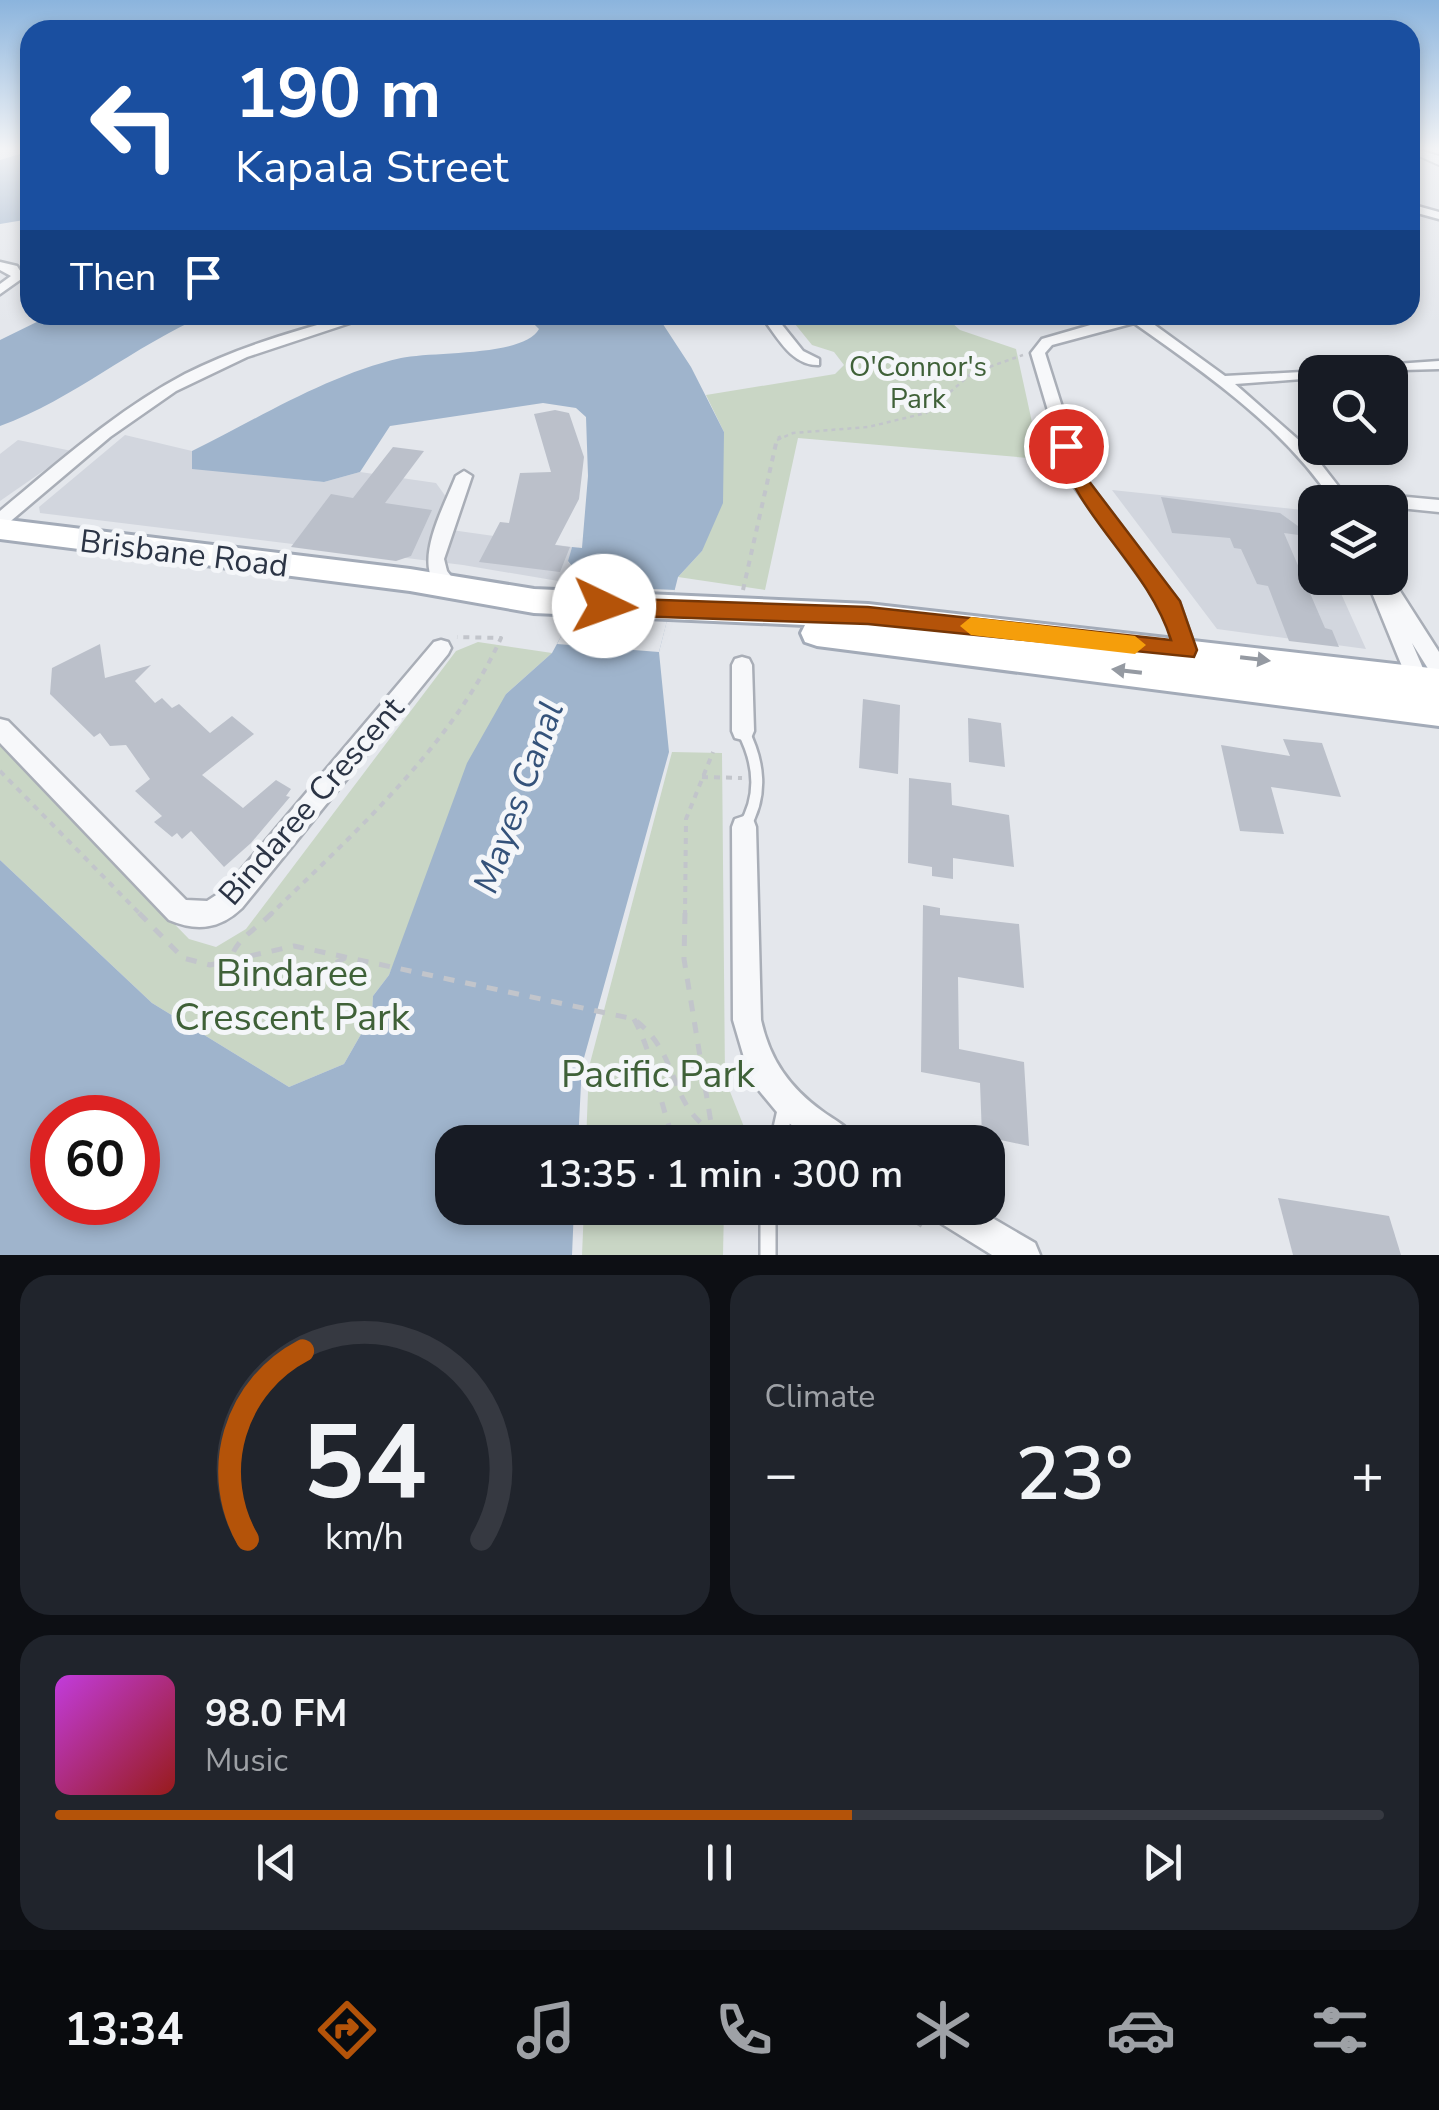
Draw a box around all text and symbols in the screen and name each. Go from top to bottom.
text: 190 m [235,46,441,142]
icon: left [70,60,200,190]
text: Kapala Street [235,137,509,198]
icon: arrive [176,250,231,305]
text: Then [70,252,156,303]
park label: O'Connor's Park [849,348,987,418]
map controls [1298,355,1408,595]
button: search [1298,355,1408,465]
pin [1024,404,1109,489]
icon: arrive [1039,419,1094,474]
button: layers [1298,485,1408,595]
street label: Brisbane Road [77,519,290,588]
position arrow [552,554,656,658]
one-way arrow [1240,652,1272,668]
one-way arrow [1110,663,1142,679]
street label: Bindaree Crescent [209,688,414,914]
water label: Mayes Canal [462,695,575,900]
park label: Bindaree Crescent Park [174,948,411,1043]
park label: Pacific Park [561,1049,756,1100]
speed limit sign: 60 [30,1095,160,1225]
text: 13:35 · 1 min · 300 m [537,1149,903,1200]
text: Climate [765,1375,875,1418]
text: 54 [302,1392,427,1534]
text: 23° [1015,1423,1133,1525]
text: − [765,1437,798,1512]
text: + [1351,1437,1384,1512]
text: km/h [325,1513,404,1562]
text: 98.0 FM [205,1688,347,1739]
text: Music [205,1739,288,1782]
icon: previous [249,1835,304,1890]
icon: pause [692,1835,747,1890]
icon: next [1135,1835,1190,1890]
icon: directions [312,1995,382,2065]
icon: music [511,1995,581,2065]
icon: phone [709,1995,779,2065]
icon: climate [908,1995,978,2065]
icon: car [1106,1995,1176,2065]
icon: filters [1305,1995,1375,2065]
text: 13:34 [64,2000,183,2061]

